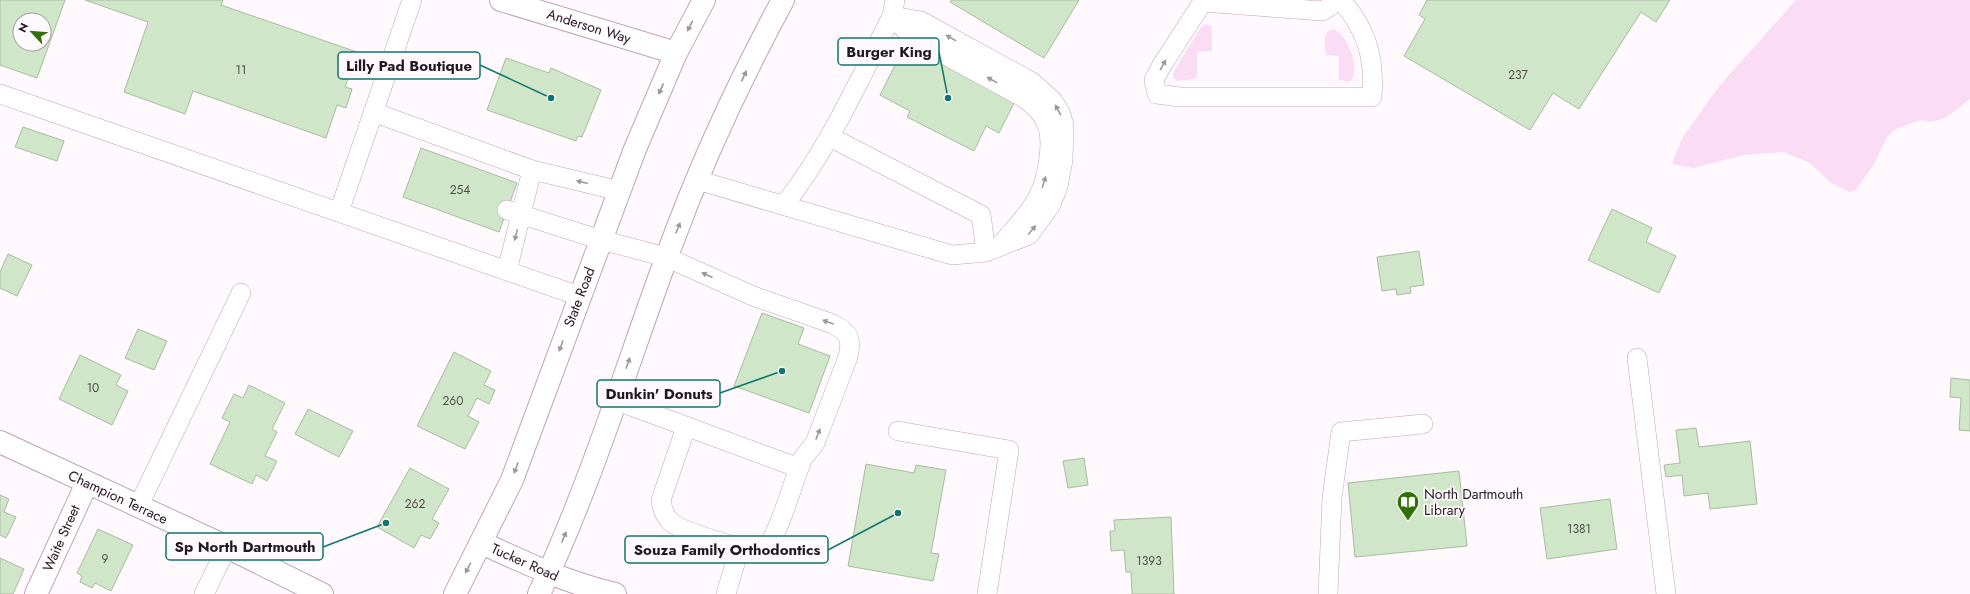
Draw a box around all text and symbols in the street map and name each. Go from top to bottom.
street label: Anderson Way [545,4,634,48]
north arrow [12,12,52,52]
text: N [14,20,32,35]
one-way arrow [687,21,693,32]
one-way arrow [945,34,957,41]
callout: Burger King [838,38,939,65]
text: Burger King [846,41,932,63]
callout: Lilly Pad Boutique [338,52,480,79]
text: Lilly Pad Boutique [346,55,472,77]
one-way arrow [1159,59,1166,70]
house number: 11 [236,61,246,79]
house number: 237 [1508,66,1528,84]
one-way arrow [741,71,747,82]
one-way arrow [986,77,998,84]
one-way arrow [657,83,663,95]
one-way arrow [1054,104,1061,115]
one-way arrow [1041,175,1047,187]
one-way arrow [576,178,588,184]
house number: 254 [450,181,470,199]
one-way arrow [675,222,681,233]
one-way arrow [1028,225,1037,235]
one-way arrow [512,228,518,241]
street label: State Road [558,264,600,330]
one-way arrow [701,272,712,278]
one-way arrow [821,319,833,325]
one-way arrow [557,340,563,352]
one-way arrow [626,357,632,369]
house number: 10 [87,379,99,397]
callout: Dunkin' Donuts [597,380,720,407]
text: Dunkin' Donuts [605,383,713,405]
house number: 260 [443,392,463,410]
one-way arrow [816,428,822,440]
one-way arrow [513,462,519,474]
street label: Champion Terrace [65,465,171,529]
place label: North Dartmouth Library [1424,484,1523,520]
library icon: North Dartmouth Library [1395,489,1421,522]
house number: 262 [405,495,425,513]
street label: Waite Street [37,501,85,575]
house number: 1381 [1567,520,1591,538]
one-way arrow [561,531,567,543]
callout: Sp North Dartmouth [166,533,323,560]
text: Sp North Dartmouth [175,536,315,558]
callout: Souza Family Orthodontics [625,536,828,563]
street label: Tucker Road [488,538,562,586]
text: Souza Family Orthodontics [634,539,820,561]
house number: 9 [102,550,109,568]
house number: 1393 [1136,552,1162,570]
one-way arrow [465,563,471,574]

